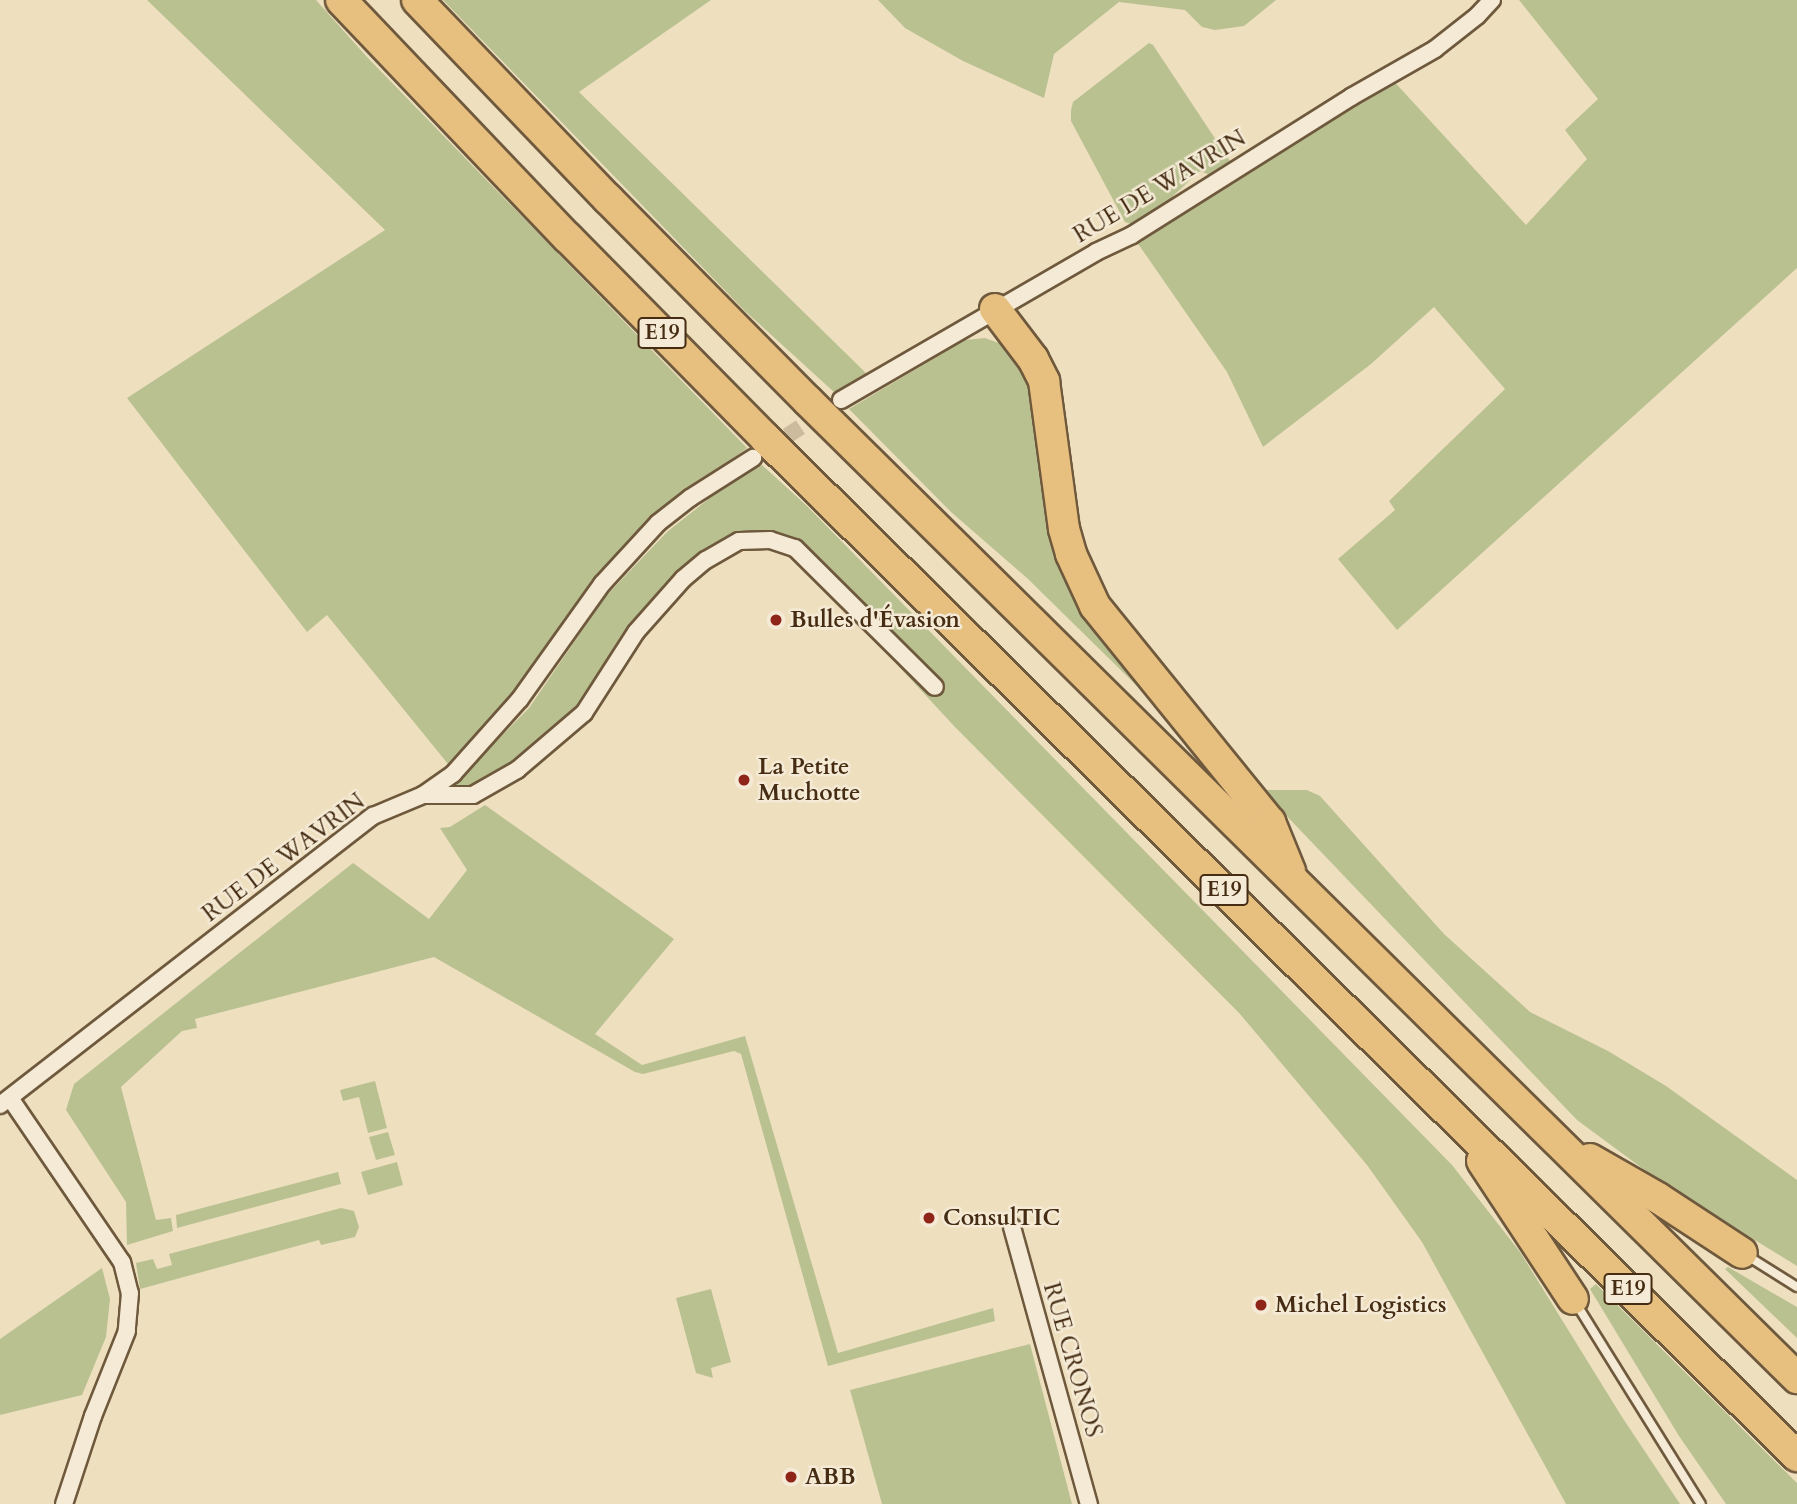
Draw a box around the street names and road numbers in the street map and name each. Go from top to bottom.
street label: RUE DE WAVRIN [1069,125,1251,249]
road number: E19 [638,316,686,350]
street label: RUE DE WAVRIN [197,788,371,928]
road number: E19 [1200,872,1248,908]
road number: E19 [1604,1272,1652,1306]
street label: RUE CRONOS [1037,1280,1107,1440]

